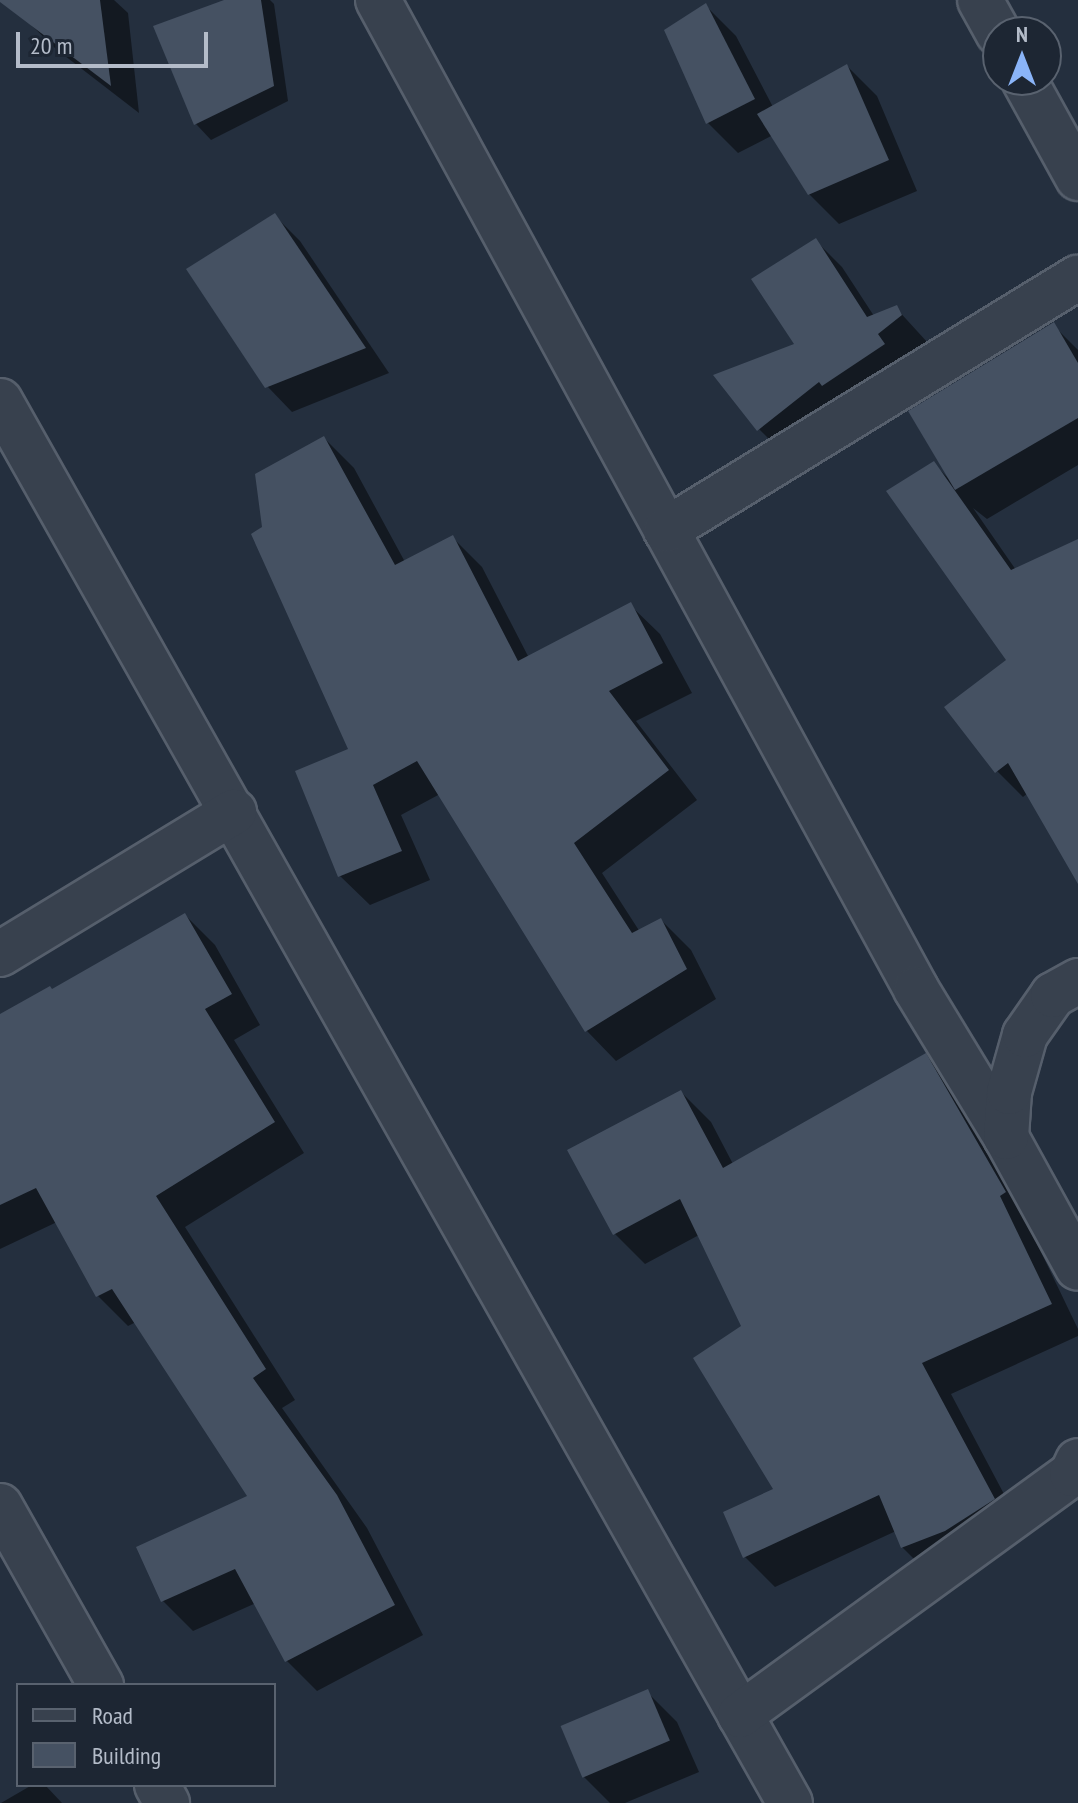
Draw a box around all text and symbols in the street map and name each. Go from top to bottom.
scale bar [20,16,212,66]
north arrow [982,16,1062,96]
text: N [1016,20,1028,48]
text: 20 m [30,30,72,61]
legend [16,1683,276,1787]
text: Road [92,1700,133,1731]
text: Building [92,1740,161,1771]

